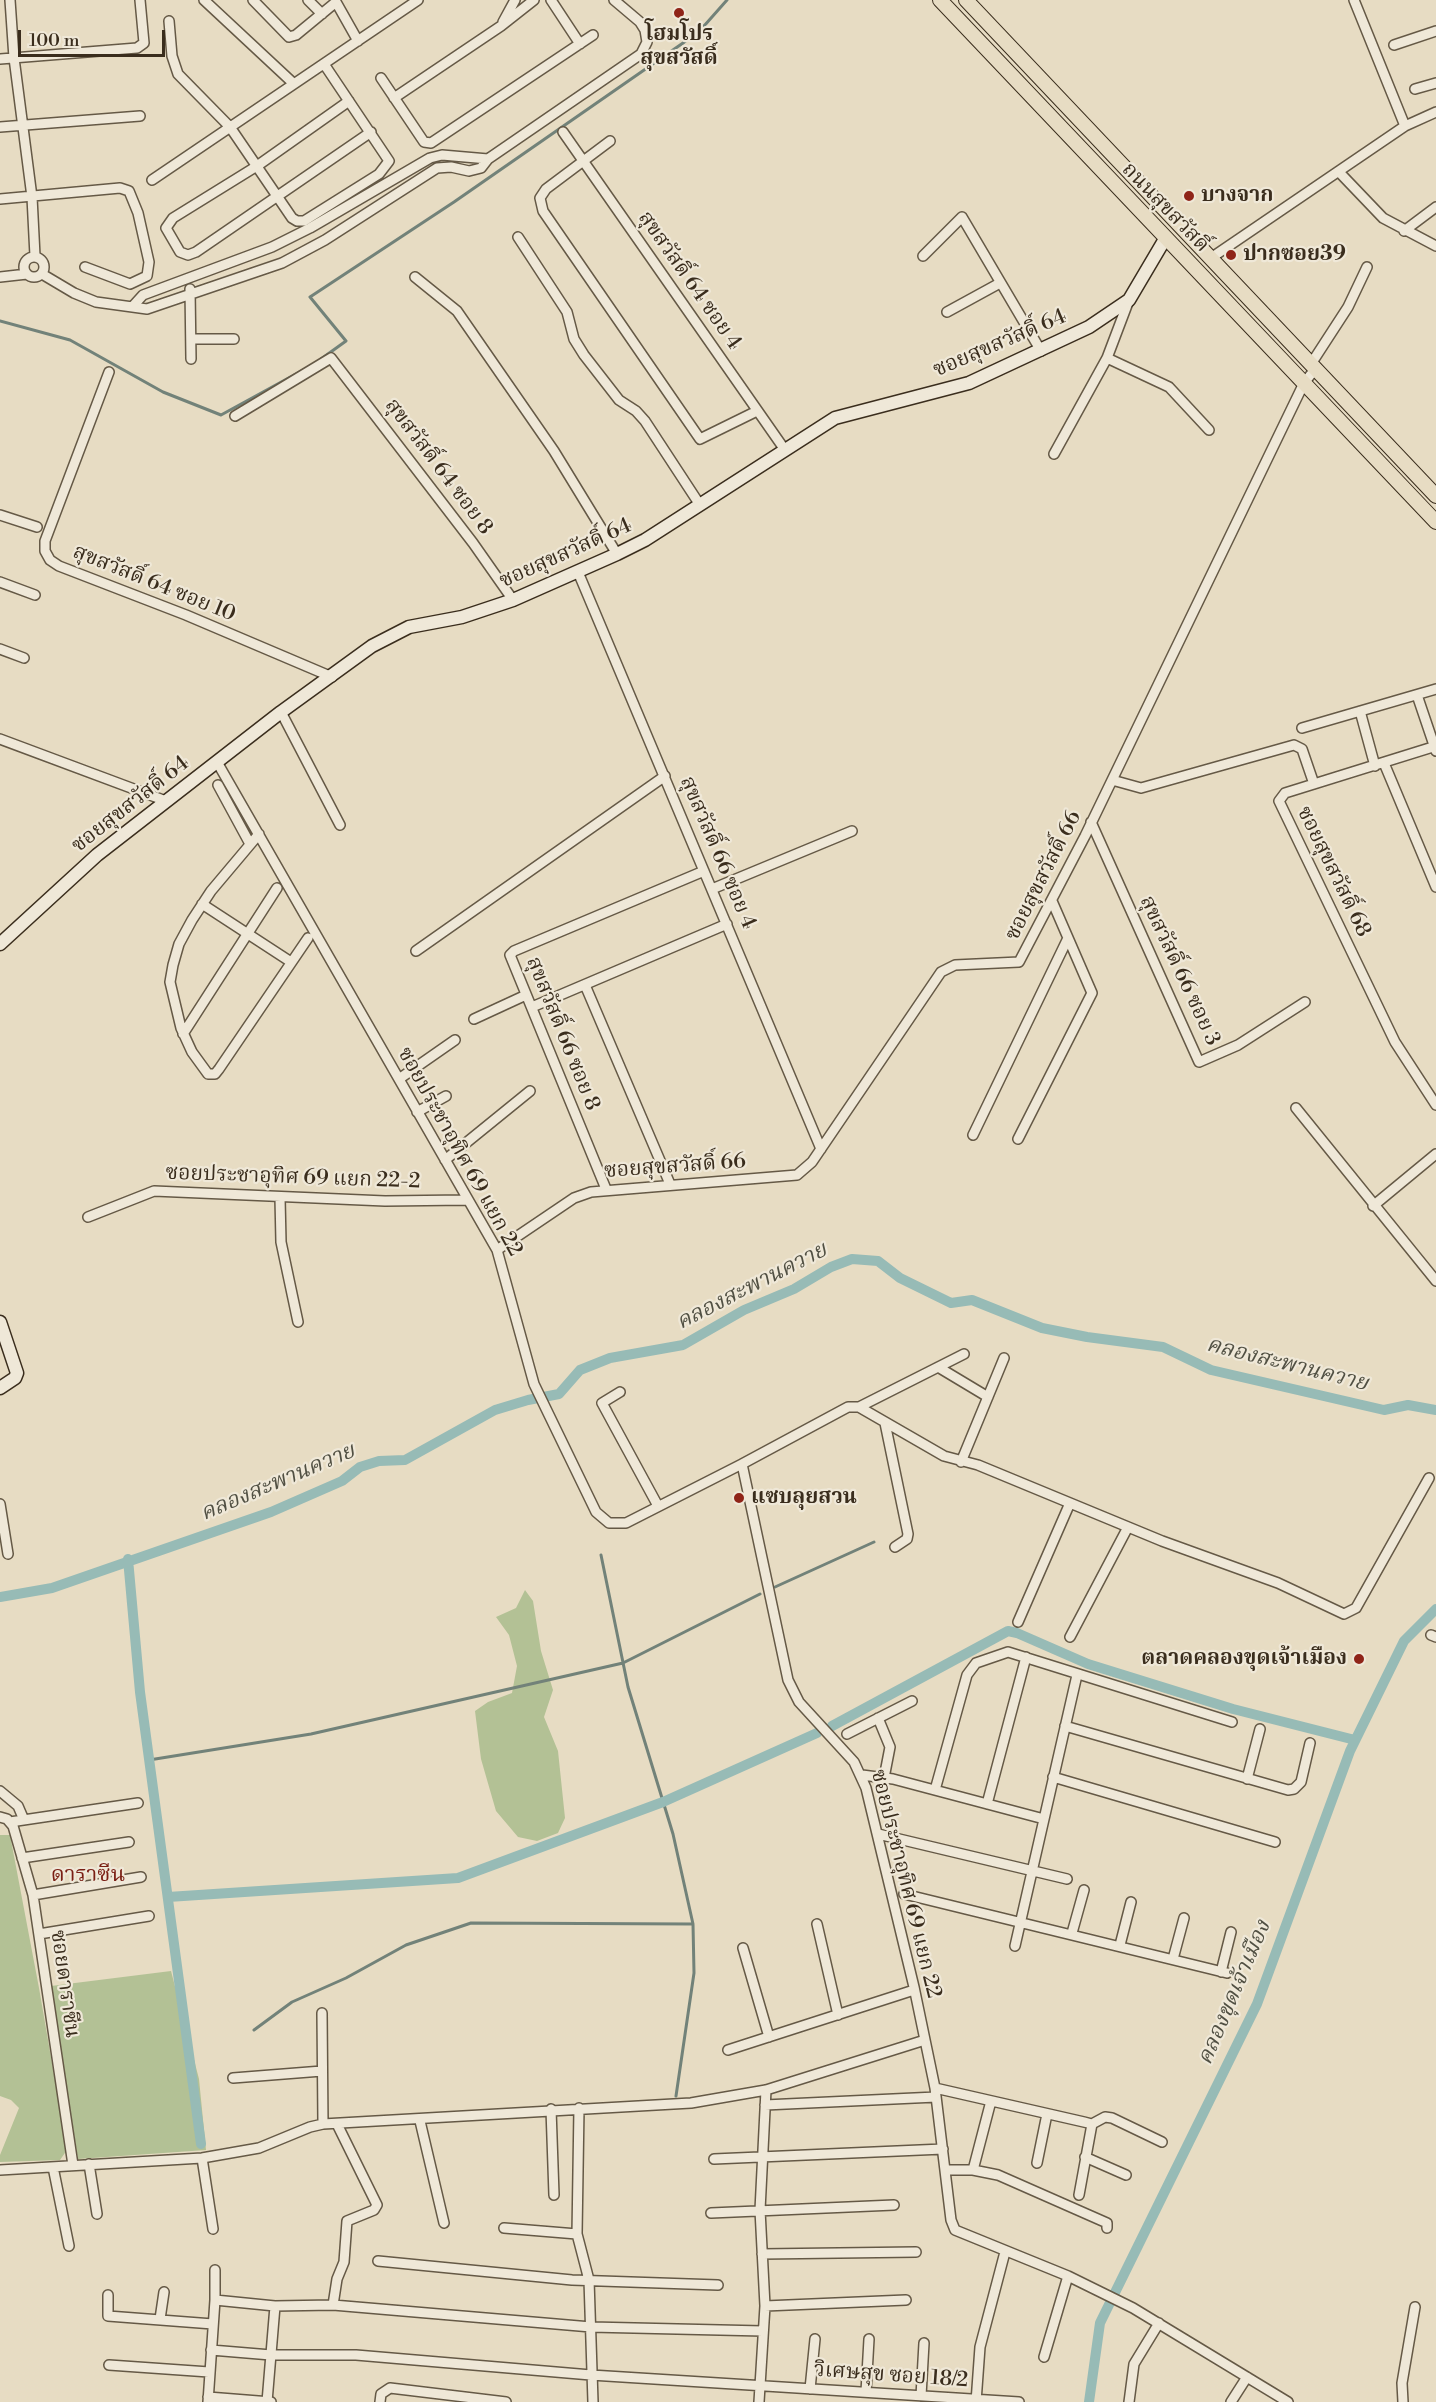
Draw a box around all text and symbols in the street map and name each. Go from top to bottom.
marker: โฮมโปร สุขสวัสดิ์ [672,6,686,20]
scale bar [21,18,168,56]
place label: โฮมโปร สุขสวัสดิ์ [640,22,718,72]
text: 100 m [29,29,80,52]
street label: ถนนสุขสวัสดิ์ [1116,158,1214,258]
place label: บางจาก [1201,183,1273,209]
marker: บางจาก [1182,189,1196,203]
street label: สุขสวัสดิ์ 64 ซอย 4 [632,207,746,355]
place label: ปากซอย39 [1243,242,1346,268]
marker: ปากซอย39 [1224,248,1238,262]
street label: ซอยสุขสวัสดิ์ 64 [930,305,1070,383]
street label: สุขสวัสดิ์ 64 ซอย 8 [379,394,497,540]
street label: ซอยสุขสวัสดิ์ 64 [496,514,636,594]
street label: สุขสวัสดิ์ 64 ซอย 10 [69,540,239,628]
street label: ซอยสุขสวัสดิ์ 64 [67,751,195,859]
street label: สุขสวัสดิ์ 66 ซอย 4 [674,773,760,933]
street label: ซอยสุขสวัสดิ์ 68 [1291,803,1375,941]
street label: ซอยสุขสวัสดิ์ 66 [1001,807,1087,945]
street label: สุขสวัสดิ์ 66 ซอย 3 [1133,892,1225,1050]
street label: สุขสวัสดิ์ 66 ซอย 8 [520,953,604,1115]
street label: ซอยประชาอุทิศ 69 แยก 22 [391,1043,527,1261]
street label: ซอยสุขสวัสดิ์ 66 [603,1149,747,1185]
street label: ซอยประชาอุทิศ 69 แยก 22-2 [165,1161,421,1195]
water label: คลองสะพานควาย [672,1238,832,1336]
water label: คลองสะพานควาย [1204,1332,1370,1398]
water label: คลองสะพานควาย [197,1439,359,1527]
place label: แซบลุยสวน [751,1485,857,1511]
marker: แซบลุยสวน [732,1491,746,1505]
place label: ตลาดคลองขุดเจ้าเมือง [1141,1646,1347,1672]
marker: ตลาดคลองขุดเจ้าเมือง [1352,1652,1366,1666]
street label: ซอยประชาอุทิศ 69 แยก 22 [864,1767,946,2001]
district label: ดาราซีน [51,1863,125,1889]
water label: คลองขุดเจ้าเมือง [1193,1917,1277,2069]
street label: ซอยดาราซีน [44,1928,84,2040]
street label: วิเศษสุข ซอย 18/2 [813,2358,969,2394]

